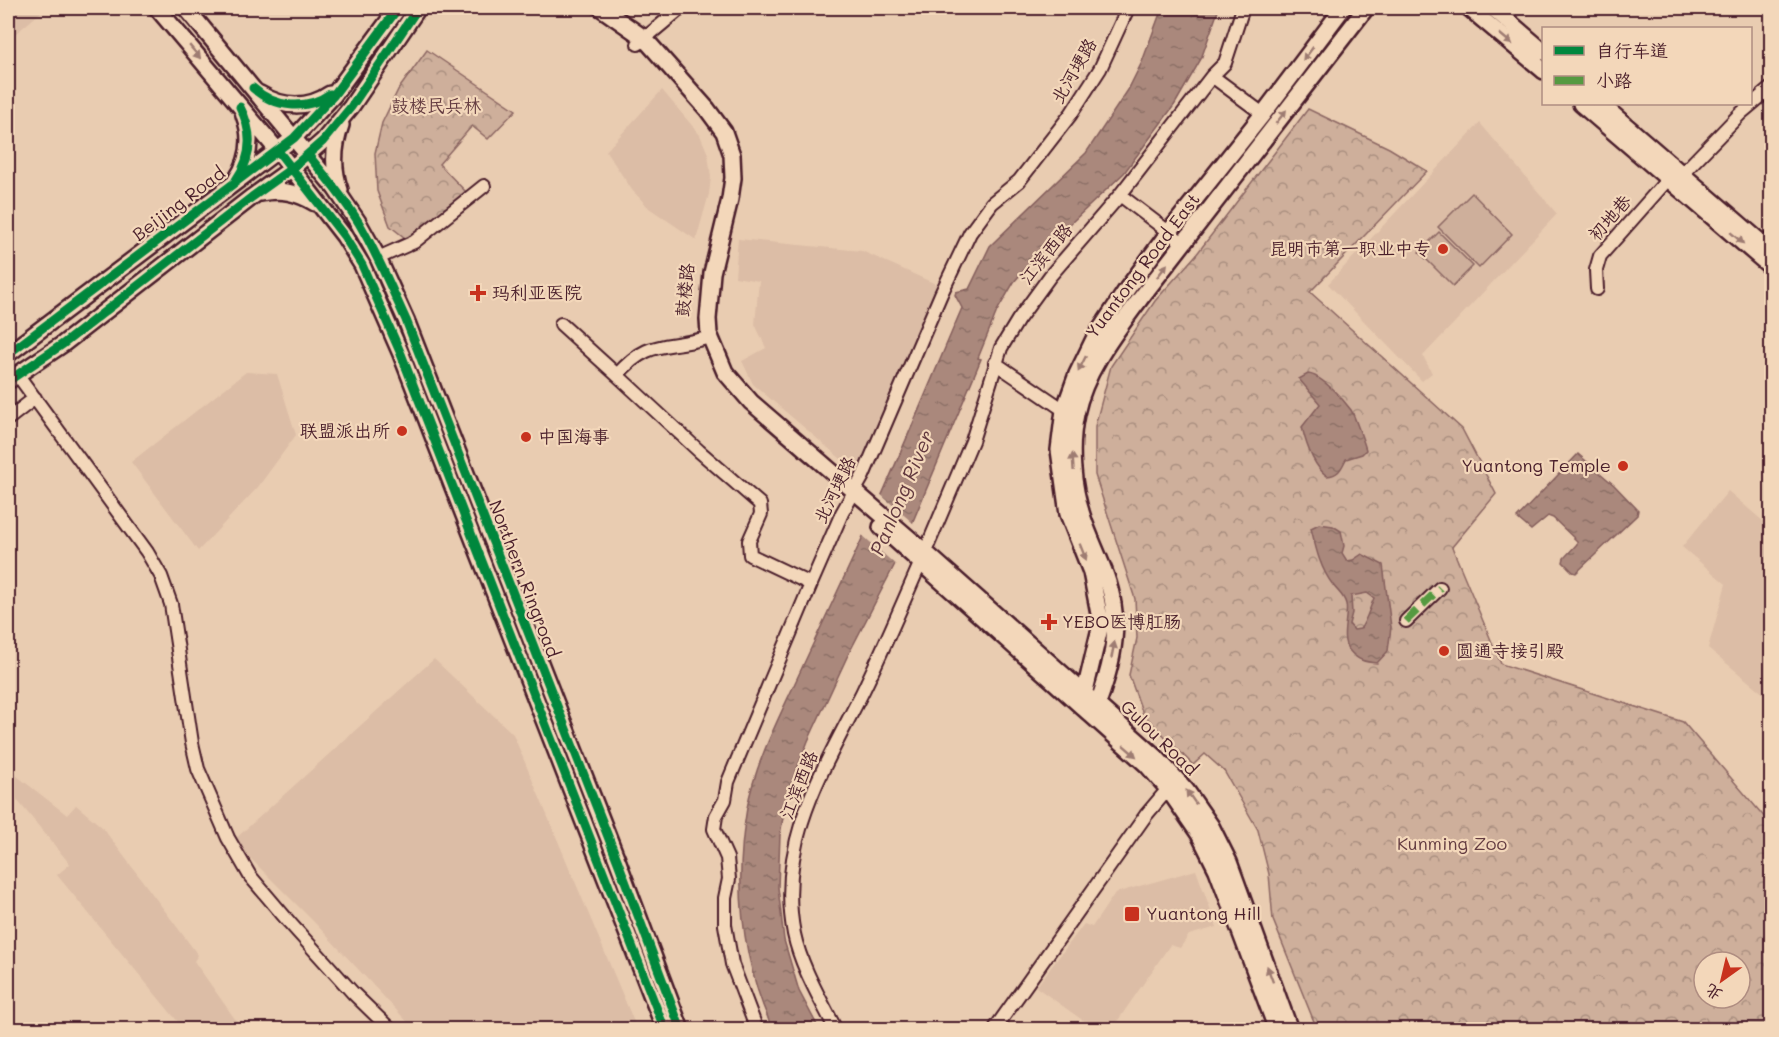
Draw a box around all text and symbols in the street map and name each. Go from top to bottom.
legend [1542,27,1752,105]
one-way arrow [1498,32,1513,45]
street label: 北河埂路 [1045,33,1102,108]
text: 自行车道 [1596,38,1668,62]
one-way arrow [188,44,201,59]
one-way arrow [1302,46,1314,62]
text: 小路 [1596,68,1632,92]
park label: 鼓楼民兵林 [391,93,481,117]
one-way arrow [1275,109,1288,125]
street label: Beijing Road [127,160,230,246]
street label: Yuantong Road East [1080,188,1205,343]
street label: 初地巷 [1582,189,1636,246]
street label: 江滨西路 [1013,218,1077,289]
one-way arrow [1729,231,1744,244]
place label: 昆明市第一职业中专 [1269,236,1431,260]
marker: 昆明市第一职业中专 [1436,242,1450,256]
street label: 鼓楼路 [669,262,699,318]
one-way arrow [1156,263,1168,279]
place label: 玛利亚医院 [492,280,582,304]
marker: 玛利亚医院 [469,284,487,302]
one-way arrow [1077,355,1086,372]
place label: 联盟派出所 [300,418,390,442]
marker: 联盟派出所 [395,424,409,438]
place label: 中国海事 [538,424,610,448]
water label: Panlong River [863,426,939,559]
marker: 中国海事 [519,430,533,444]
street label: 北河埂路 [808,452,861,527]
one-way arrow [1069,452,1078,471]
place label: Yuantong Temple [1461,453,1611,477]
marker: Yuantong Temple [1616,459,1630,473]
street label: Northern Ringroad [484,496,566,661]
one-way arrow [1078,543,1088,561]
place label: YEBO医博肛肠 [1062,609,1182,633]
marker: YEBO医博肛肠 [1040,613,1058,631]
place label: 圆通寺接引殿 [1456,638,1564,662]
one-way arrow [1109,640,1118,659]
marker: 圆通寺接引殿 [1437,644,1451,658]
street label: Gulou Road [1116,694,1204,780]
one-way arrow [1122,744,1137,757]
street label: 江滨西路 [773,747,823,822]
one-way arrow [1185,790,1197,806]
park label: Kunming Zoo [1397,831,1507,855]
place label: Yuantong Hill [1146,901,1261,925]
marker: Yuantong Hill [1123,905,1141,923]
north arrow [1692,950,1752,1010]
one-way arrow [1265,965,1275,983]
text: 北 [1701,980,1726,1006]

